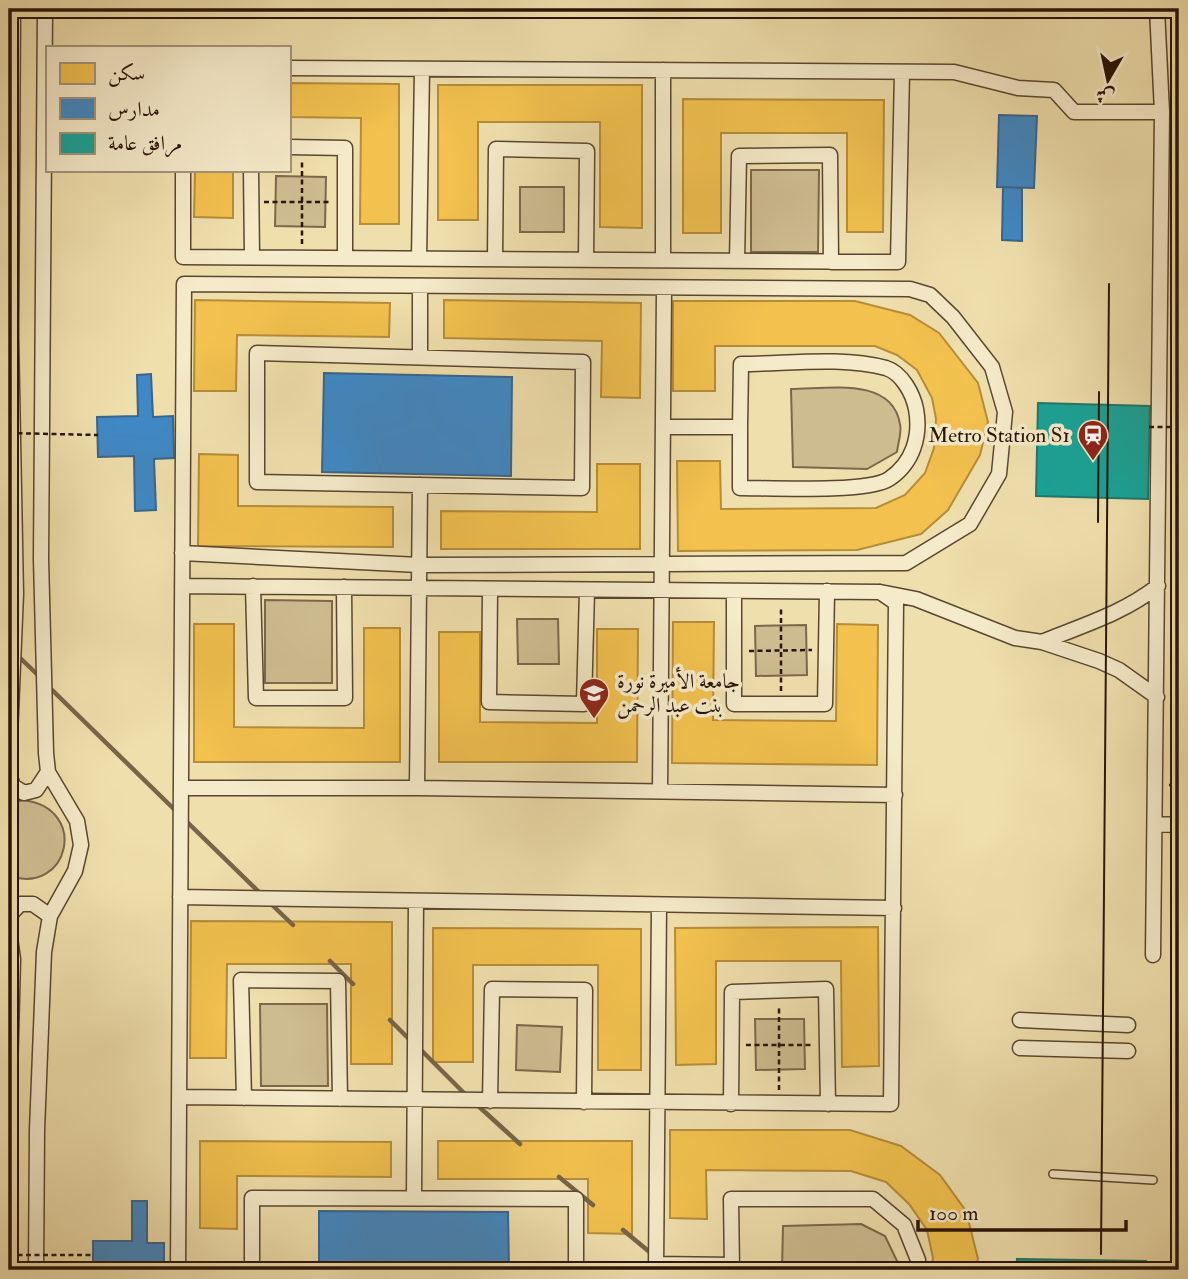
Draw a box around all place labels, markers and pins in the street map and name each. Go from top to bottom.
station icon: Metro Station S1 [1076,418,1110,462]
place label: Metro Station S1 [928,422,1070,449]
place label: جامعة الأميرة نورة بنت عبد الرحمن [617,666,740,719]
school or university icon: جامعة الأميرة نورة بنت عبد الرحمن [577,676,611,720]

